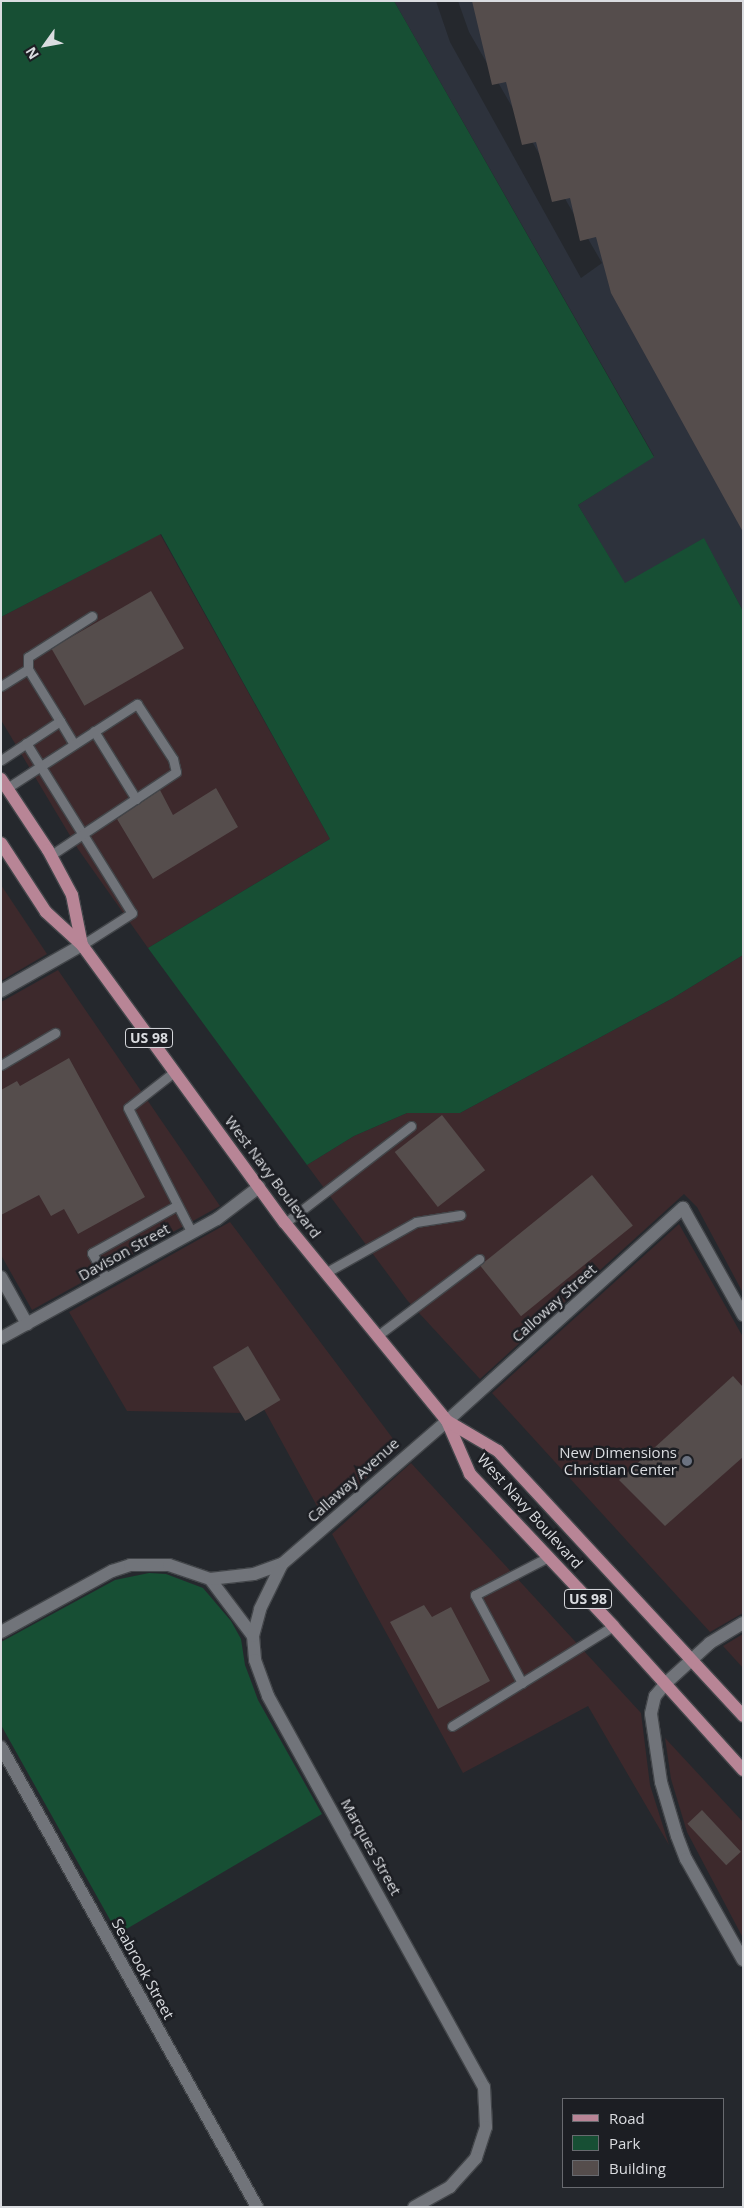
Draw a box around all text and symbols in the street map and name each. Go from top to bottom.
north arrow [20,20,70,70]
text: N [21,43,43,63]
road number: US 98 [124,1026,174,1050]
street label: West Navy Boulevard [221,1112,325,1242]
street label: Davison Street [75,1219,173,1285]
street label: Calloway Street [508,1260,600,1346]
street label: Callaway Avenue [303,1434,403,1526]
place label: New Dimensions Christian Center [559,1443,677,1478]
street label: West Navy Boulevard [474,1450,586,1572]
marker: New Dimensions Christian Center [681,1455,693,1467]
road number: US 98 [563,1588,613,1610]
street label: Marques Street [337,1796,405,1898]
street label: Seabrook Street [108,1916,178,2022]
legend [562,2098,724,2188]
text: Road [609,2108,645,2128]
text: Park [609,2133,640,2153]
text: Building [609,2158,666,2178]

